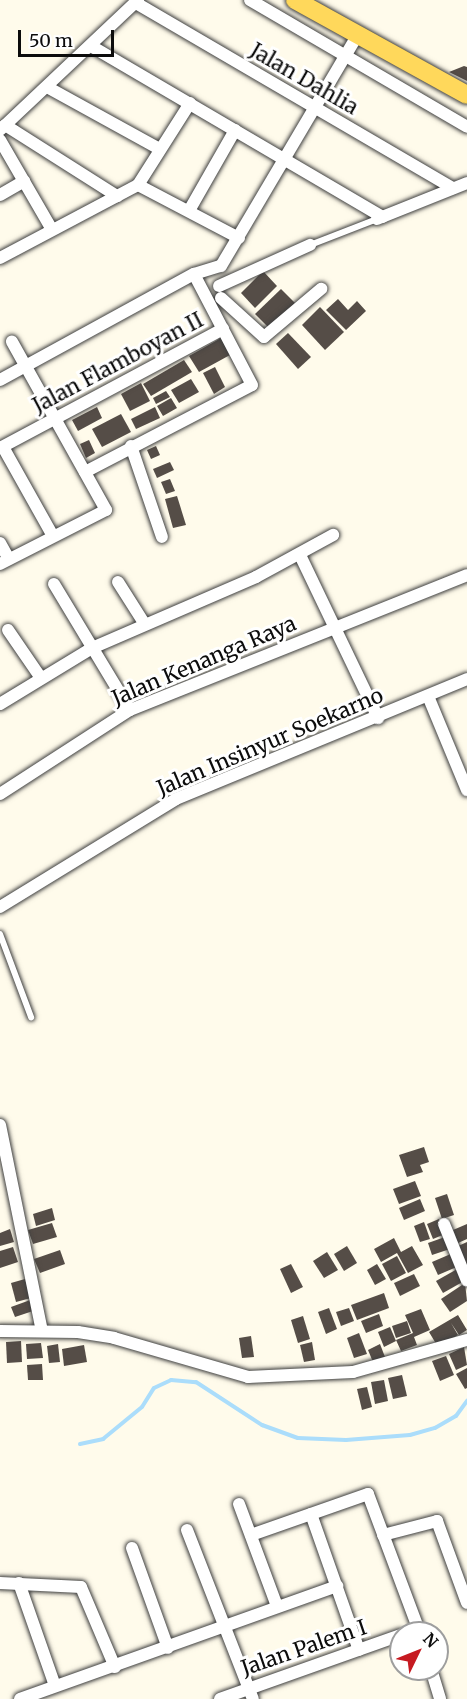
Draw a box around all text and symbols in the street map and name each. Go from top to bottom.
scale bar [21,18,117,56]
text: 50 m [29,29,73,52]
street label: Jalan Dahlia [245,38,363,120]
street label: Jalan Flamboyan II [28,307,208,419]
street label: Jalan Kenanga Raya [108,611,300,711]
street label: Jalan Insinyur Soekarno [153,683,387,801]
street label: Jalan Palem I [238,1615,370,1681]
north arrow [389,1621,449,1681]
text: N [419,1629,442,1652]

